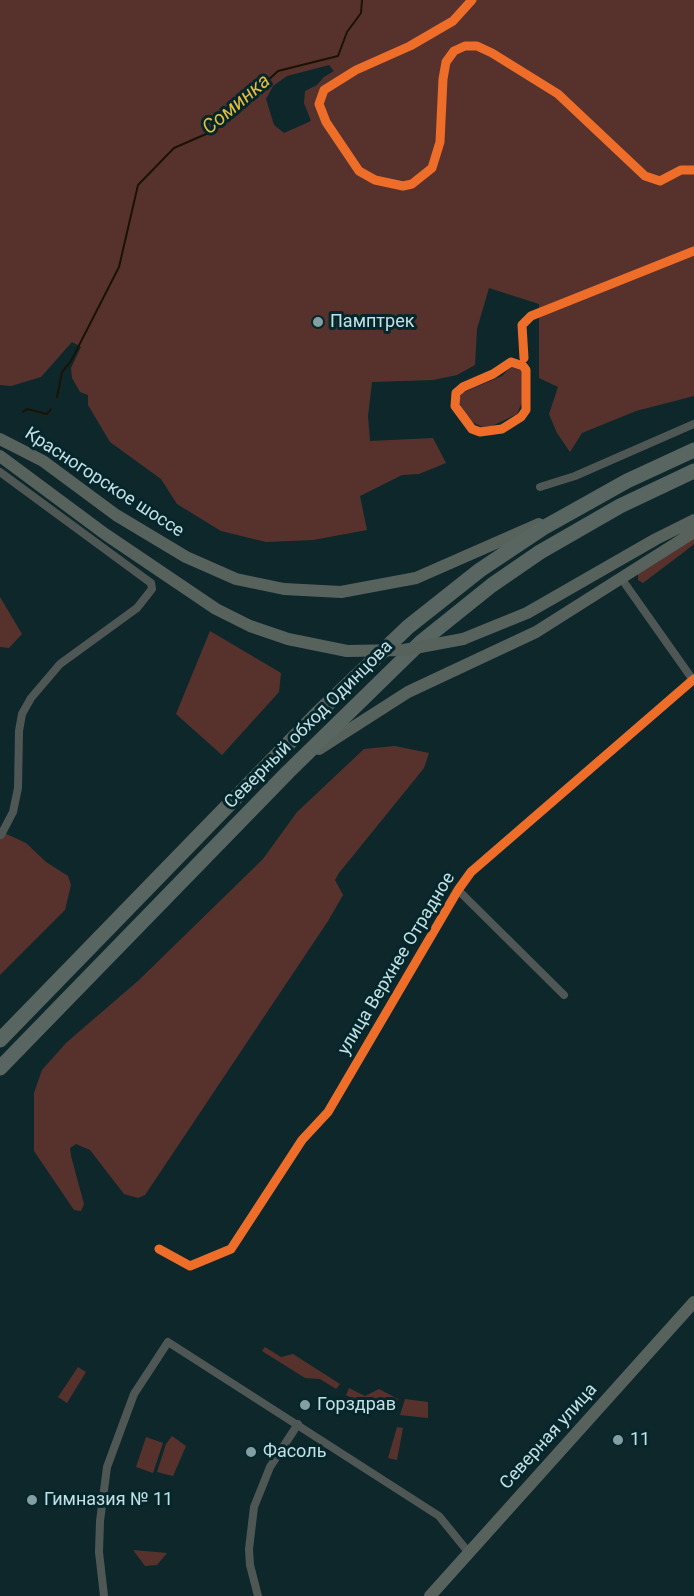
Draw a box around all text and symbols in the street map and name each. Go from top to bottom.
water label: Соминка [198,70,276,140]
place label: Памптрек [330,311,414,333]
marker: Памптрек [311,315,325,329]
street label: Красногорское шоссе [20,423,188,543]
street label: Северный обход Одинцова [220,636,398,814]
street label: улица Верхнее Отрадное [334,869,460,1059]
street label: Северная улица [496,1380,602,1494]
place label: Горздрав [317,1394,396,1416]
marker: Горздрав [298,1398,312,1412]
place label: 11 [630,1429,650,1451]
marker: 11 [611,1433,625,1447]
place label: Фасоль [263,1441,326,1463]
marker: Фасоль [244,1445,258,1459]
place label: Гимназия № 11 [44,1489,173,1511]
marker: Гимназия № 11 [25,1493,39,1507]

